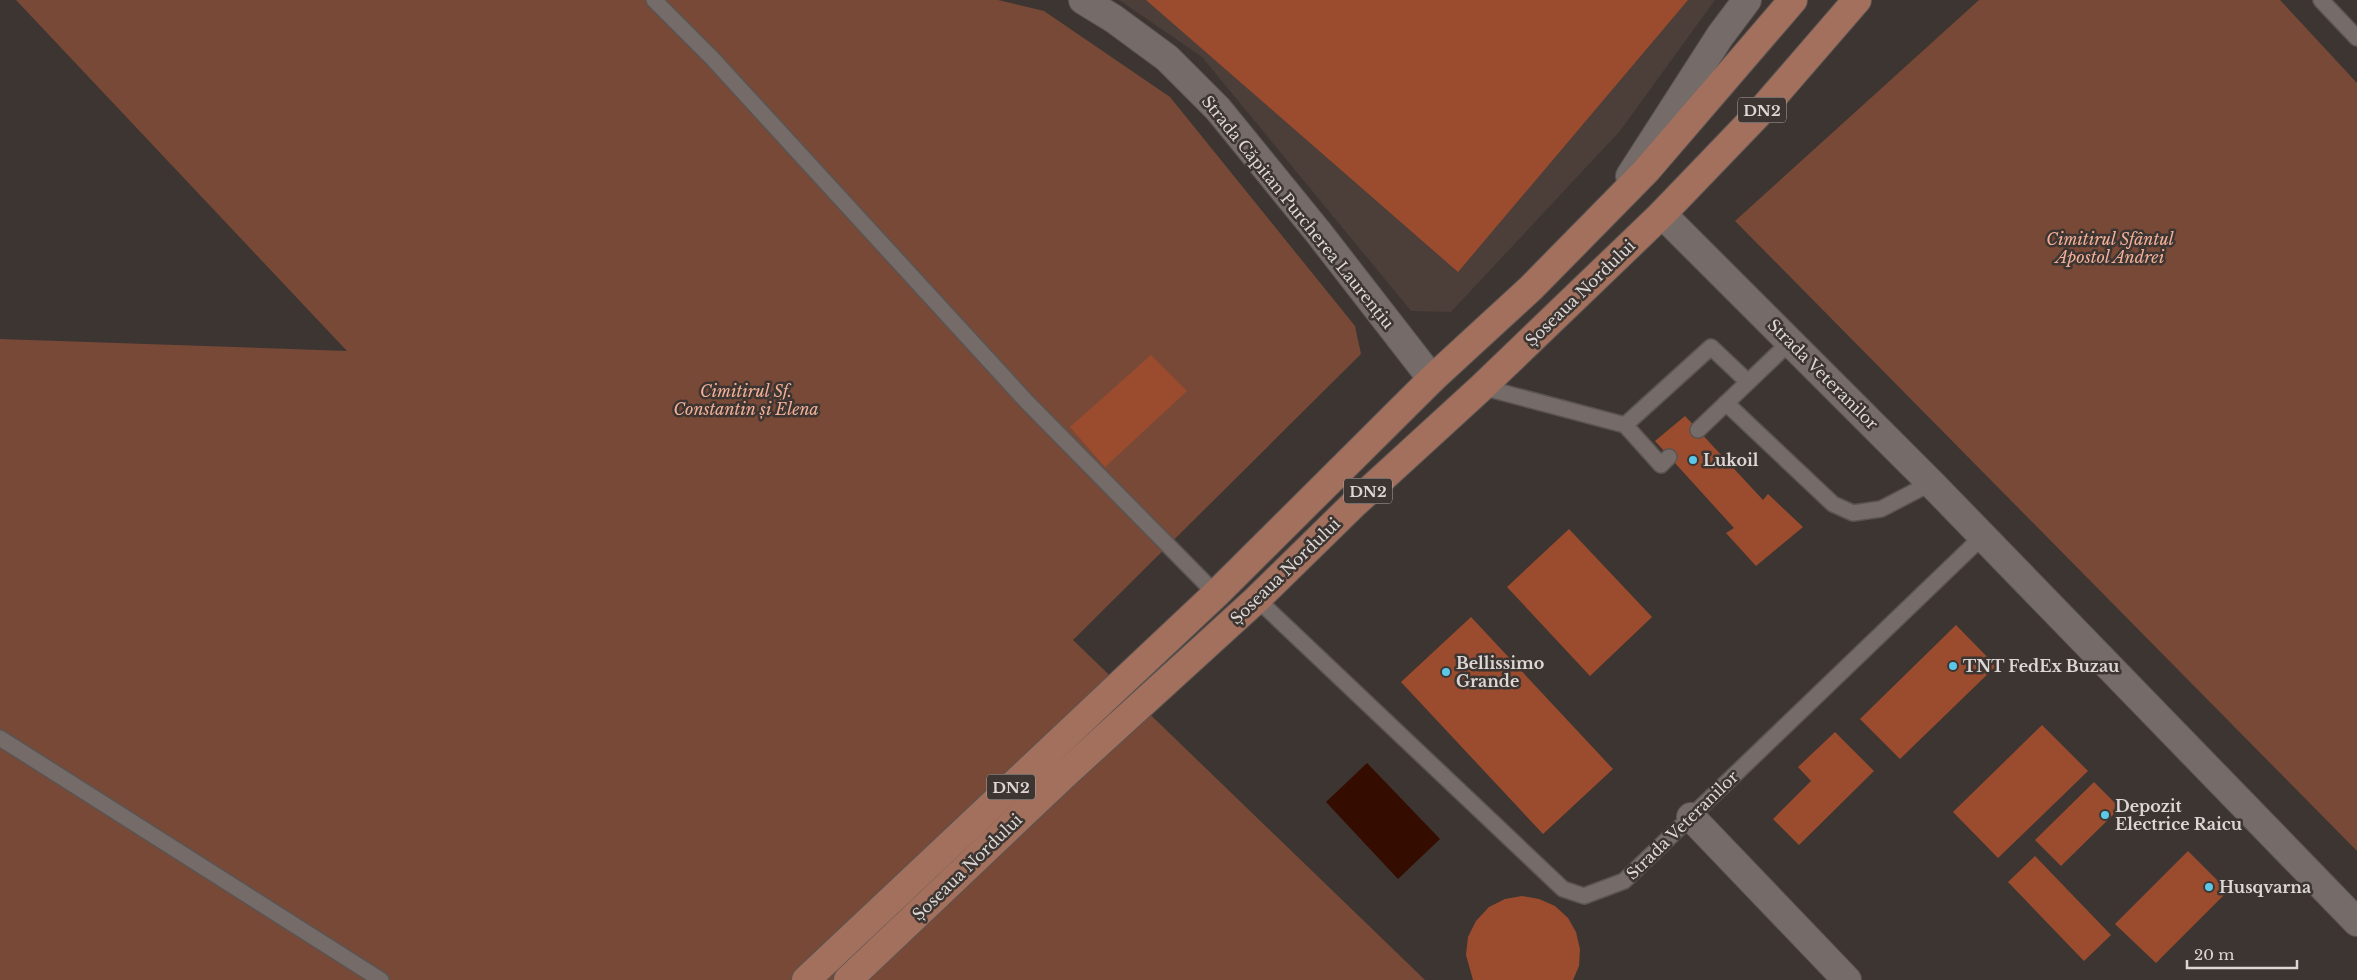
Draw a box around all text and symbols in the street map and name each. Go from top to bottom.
street label: Strada Căpitan Purcherea Laurențiu [1197,91,1399,334]
road number: DN2 [1738,98,1786,122]
park label: Cimitirul Sfântul Apostol Andrei [2046,229,2175,267]
street label: Șoseaua Nordului [1521,235,1640,351]
street label: Strada Veteranilor [1764,315,1883,434]
park label: Cimitirul Sf. Constantin și Elena [673,381,819,420]
place label: Lukoil [1703,450,1759,470]
marker: Lukoil [1687,454,1699,466]
road number: DN2 [1344,478,1392,504]
street label: Șoseaua Nordului [1226,513,1345,629]
place label: Bellissimo Grande [1456,653,1544,691]
place label: TNT FedEx Buzau [1963,656,2120,676]
marker: TNT FedEx Buzau [1947,660,1959,672]
marker: Bellissimo Grande [1440,666,1452,678]
street label: Strada Veteranilor [1622,766,1742,884]
road number: DN2 [987,774,1035,800]
place label: Depozit Electrice Raicu [2115,796,2243,834]
street label: Șoseaua Nordului [908,809,1027,925]
marker: Depozit Electrice Raicu [2099,809,2111,821]
place label: Husqvarna [2219,877,2311,897]
marker: Husqvarna [2203,881,2215,893]
scale bar [2187,938,2297,970]
text: 20 m [2194,945,2234,964]

